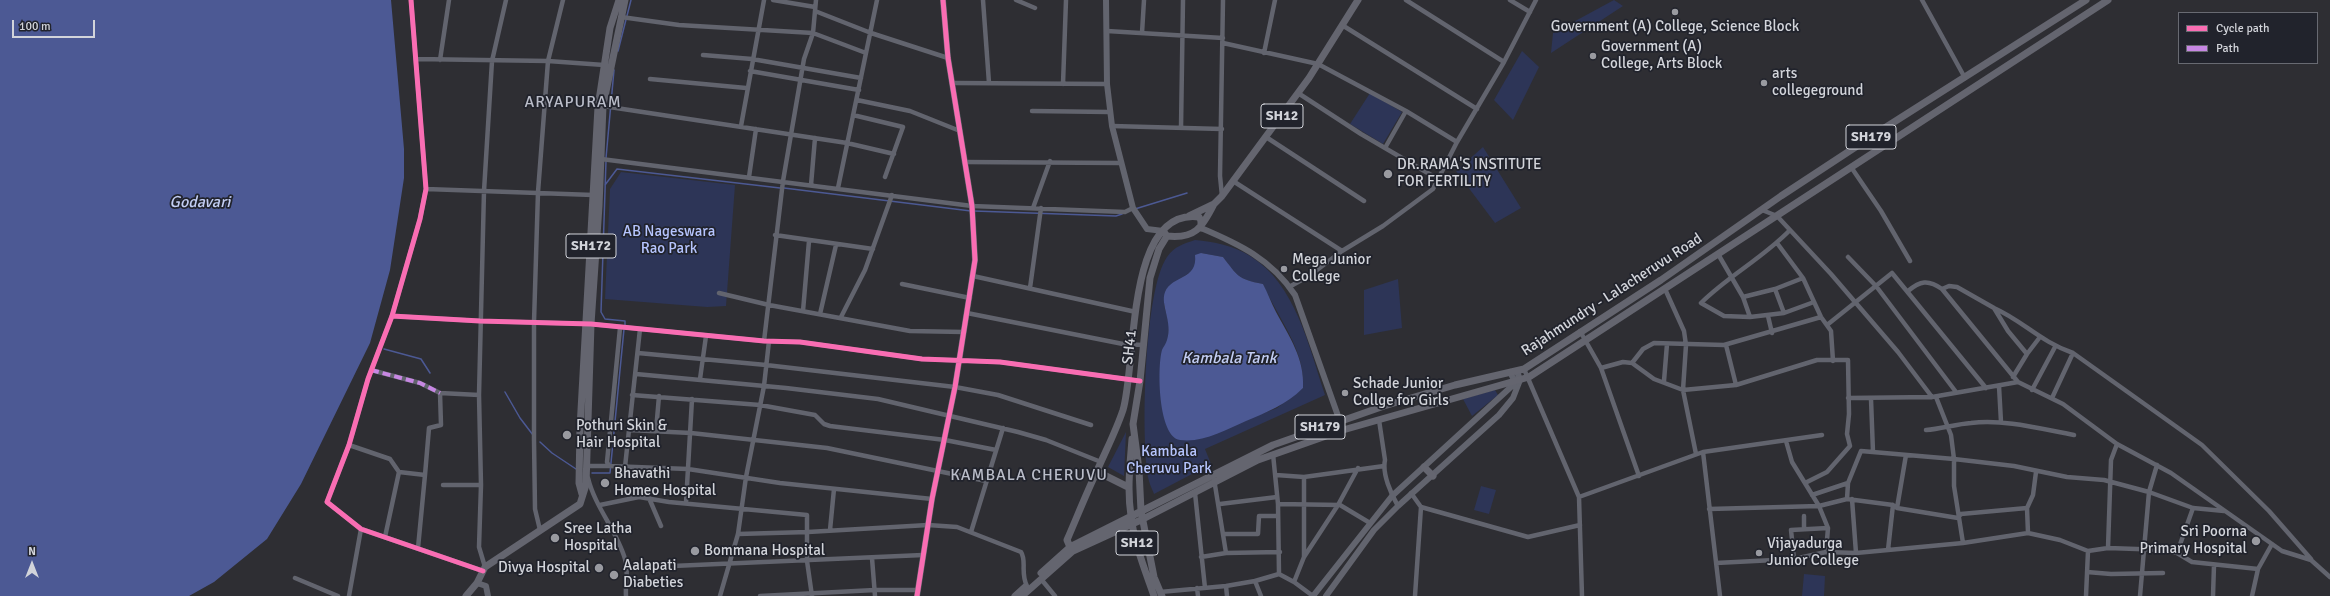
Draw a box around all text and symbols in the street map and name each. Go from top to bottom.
marker: Government (A) College, Science Block [1670,7,1680,17]
scale bar [14,12,97,38]
legend [2178,12,2318,64]
place label: Government (A) College, Science Block [1551,18,1799,36]
text: 100 m [19,19,51,34]
text: Cycle path [2216,21,2269,36]
place label: Government (A) College, Arts Block [1601,38,1722,73]
text: Path [2216,41,2239,56]
marker: Government (A) College, Arts Block [1588,51,1598,61]
place label: arts collegeground [1772,65,1864,100]
marker: arts collegeground [1759,78,1769,88]
district label: ARYAPURAM [524,93,622,113]
road number: SH12 [1261,104,1303,128]
road number: SH179 [1846,125,1896,149]
place label: DR.RAMA'S INSTITUTE FOR FERTILITY [1397,156,1541,191]
marker: DR.RAMA'S INSTITUTE FOR FERTILITY [1382,168,1394,180]
water label: Godavari [170,193,230,213]
park label: AB Nageswara Rao Park [623,223,715,258]
street label: Rajahmundry - Lalacheruvu Road [1518,230,1706,360]
road number: SH172 [566,234,616,258]
place label: Mega Junior College [1292,251,1371,286]
marker: Mega Junior College [1279,264,1289,274]
street label: SH41 [1119,329,1141,365]
water label: Kambala Tank [1182,349,1276,369]
place label: Schade Junior Collge for Girls [1353,375,1449,410]
marker: Schade Junior Collge for Girls [1340,388,1350,398]
road number: SH179 [1295,415,1345,439]
place label: Pothuri Skin & Hair Hospital [576,417,667,452]
marker: Pothuri Skin & Hair Hospital [561,429,573,441]
park label: Kambala Cheruvu Park [1126,443,1212,478]
place label: Bhavathi Homeo Hospital [614,465,716,500]
district label: KAMBALA CHERUVU [950,466,1108,486]
marker: Bhavathi Homeo Hospital [599,477,611,489]
place label: Sree Latha Hospital [564,520,632,555]
place label: Sri Poorna Primary Hospital [2139,523,2247,558]
road number: SH12 [1116,531,1158,555]
marker: Sree Latha Hospital [549,532,561,544]
place label: Vijayadurga Junior College [1767,535,1859,570]
marker: Sri Poorna Primary Hospital [2250,535,2262,547]
place label: Bommana Hospital [704,542,825,560]
north arrow [12,544,52,584]
text: N [28,545,36,558]
marker: Bommana Hospital [689,545,701,557]
marker: Vijayadurga Junior College [1754,548,1764,558]
place label: Aalapati Diabeties [623,557,683,592]
place label: Divya Hospital [498,559,590,577]
marker: Divya Hospital [593,562,605,574]
marker: Aalapati Diabeties [608,569,620,581]

